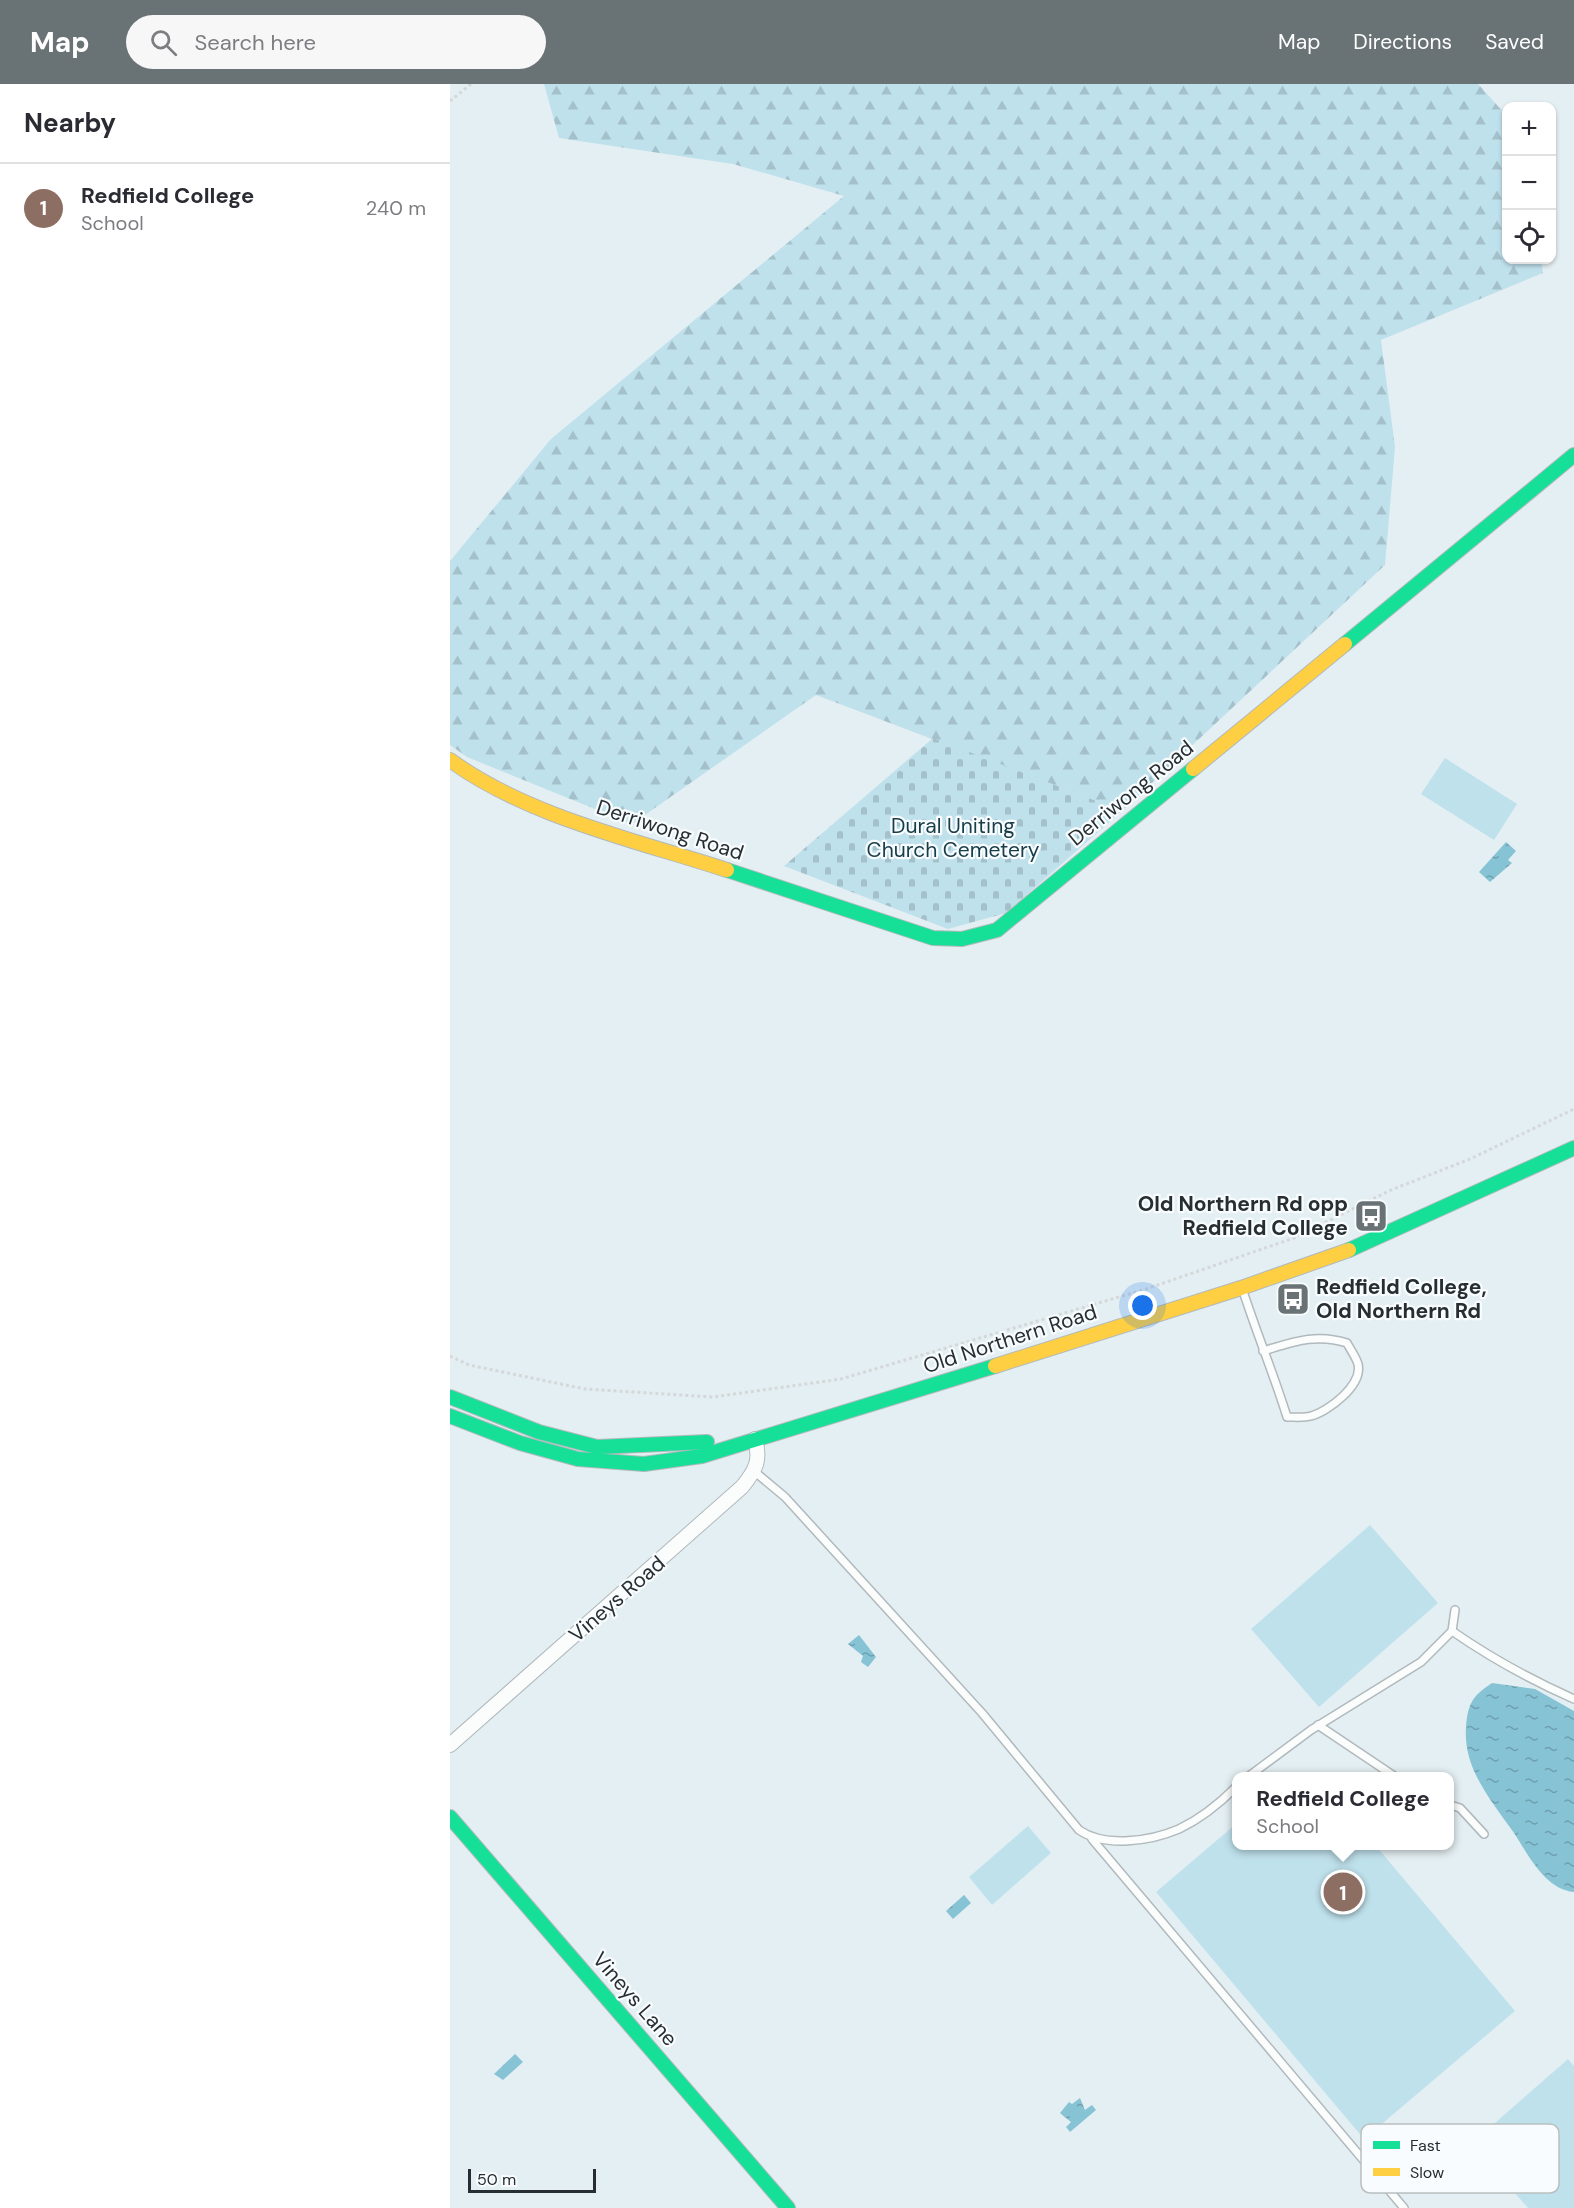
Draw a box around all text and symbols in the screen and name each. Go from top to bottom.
search box [126,15,546,69]
text: Map [30,24,90,61]
icon: search [147,26,180,59]
text: Search here [195,28,316,57]
text: Map [1278,28,1320,56]
text: Directions [1353,28,1452,56]
text: Saved [1485,28,1544,56]
map controls [1502,102,1556,264]
button: + [1502,102,1556,156]
text: Nearby [24,106,116,140]
button: − [1502,156,1556,210]
text: Redfield College [81,181,254,210]
text: 1 [40,195,47,221]
text: 240 m [366,195,426,221]
text: School [81,210,144,236]
button: locate [1502,210,1556,264]
street label: Derriwong Road [1063,734,1199,852]
street label: Derriwong Road [593,793,747,867]
park label: Dural Uniting Church Cemetery [867,812,1040,864]
place label: Old Northern Rd opp Redfield College [1138,1190,1348,1242]
bus stop icon: Old Northern Rd opp Redfield College [1353,1198,1389,1234]
place label: Redfield College, Old Northern Rd [1316,1273,1487,1325]
bus stop icon: Redfield College, Old Northern Rd [1275,1281,1311,1317]
your location [1128,1291,1157,1320]
street label: Old Northern Road [920,1298,1100,1380]
street label: Vineys Road [563,1549,671,1649]
popup [1232,1772,1454,1850]
text: Redfield College [1256,1784,1430,1813]
text: School [1256,1813,1319,1839]
pin: 1 [1324,1870,1362,1914]
street label: Vineys Lane [586,1946,684,2052]
legend [1361,2124,1559,2193]
text: Fast [1410,2135,1441,2156]
text: Slow [1410,2162,1444,2183]
scale bar [468,2166,596,2194]
text: 50 m [477,2169,516,2190]

